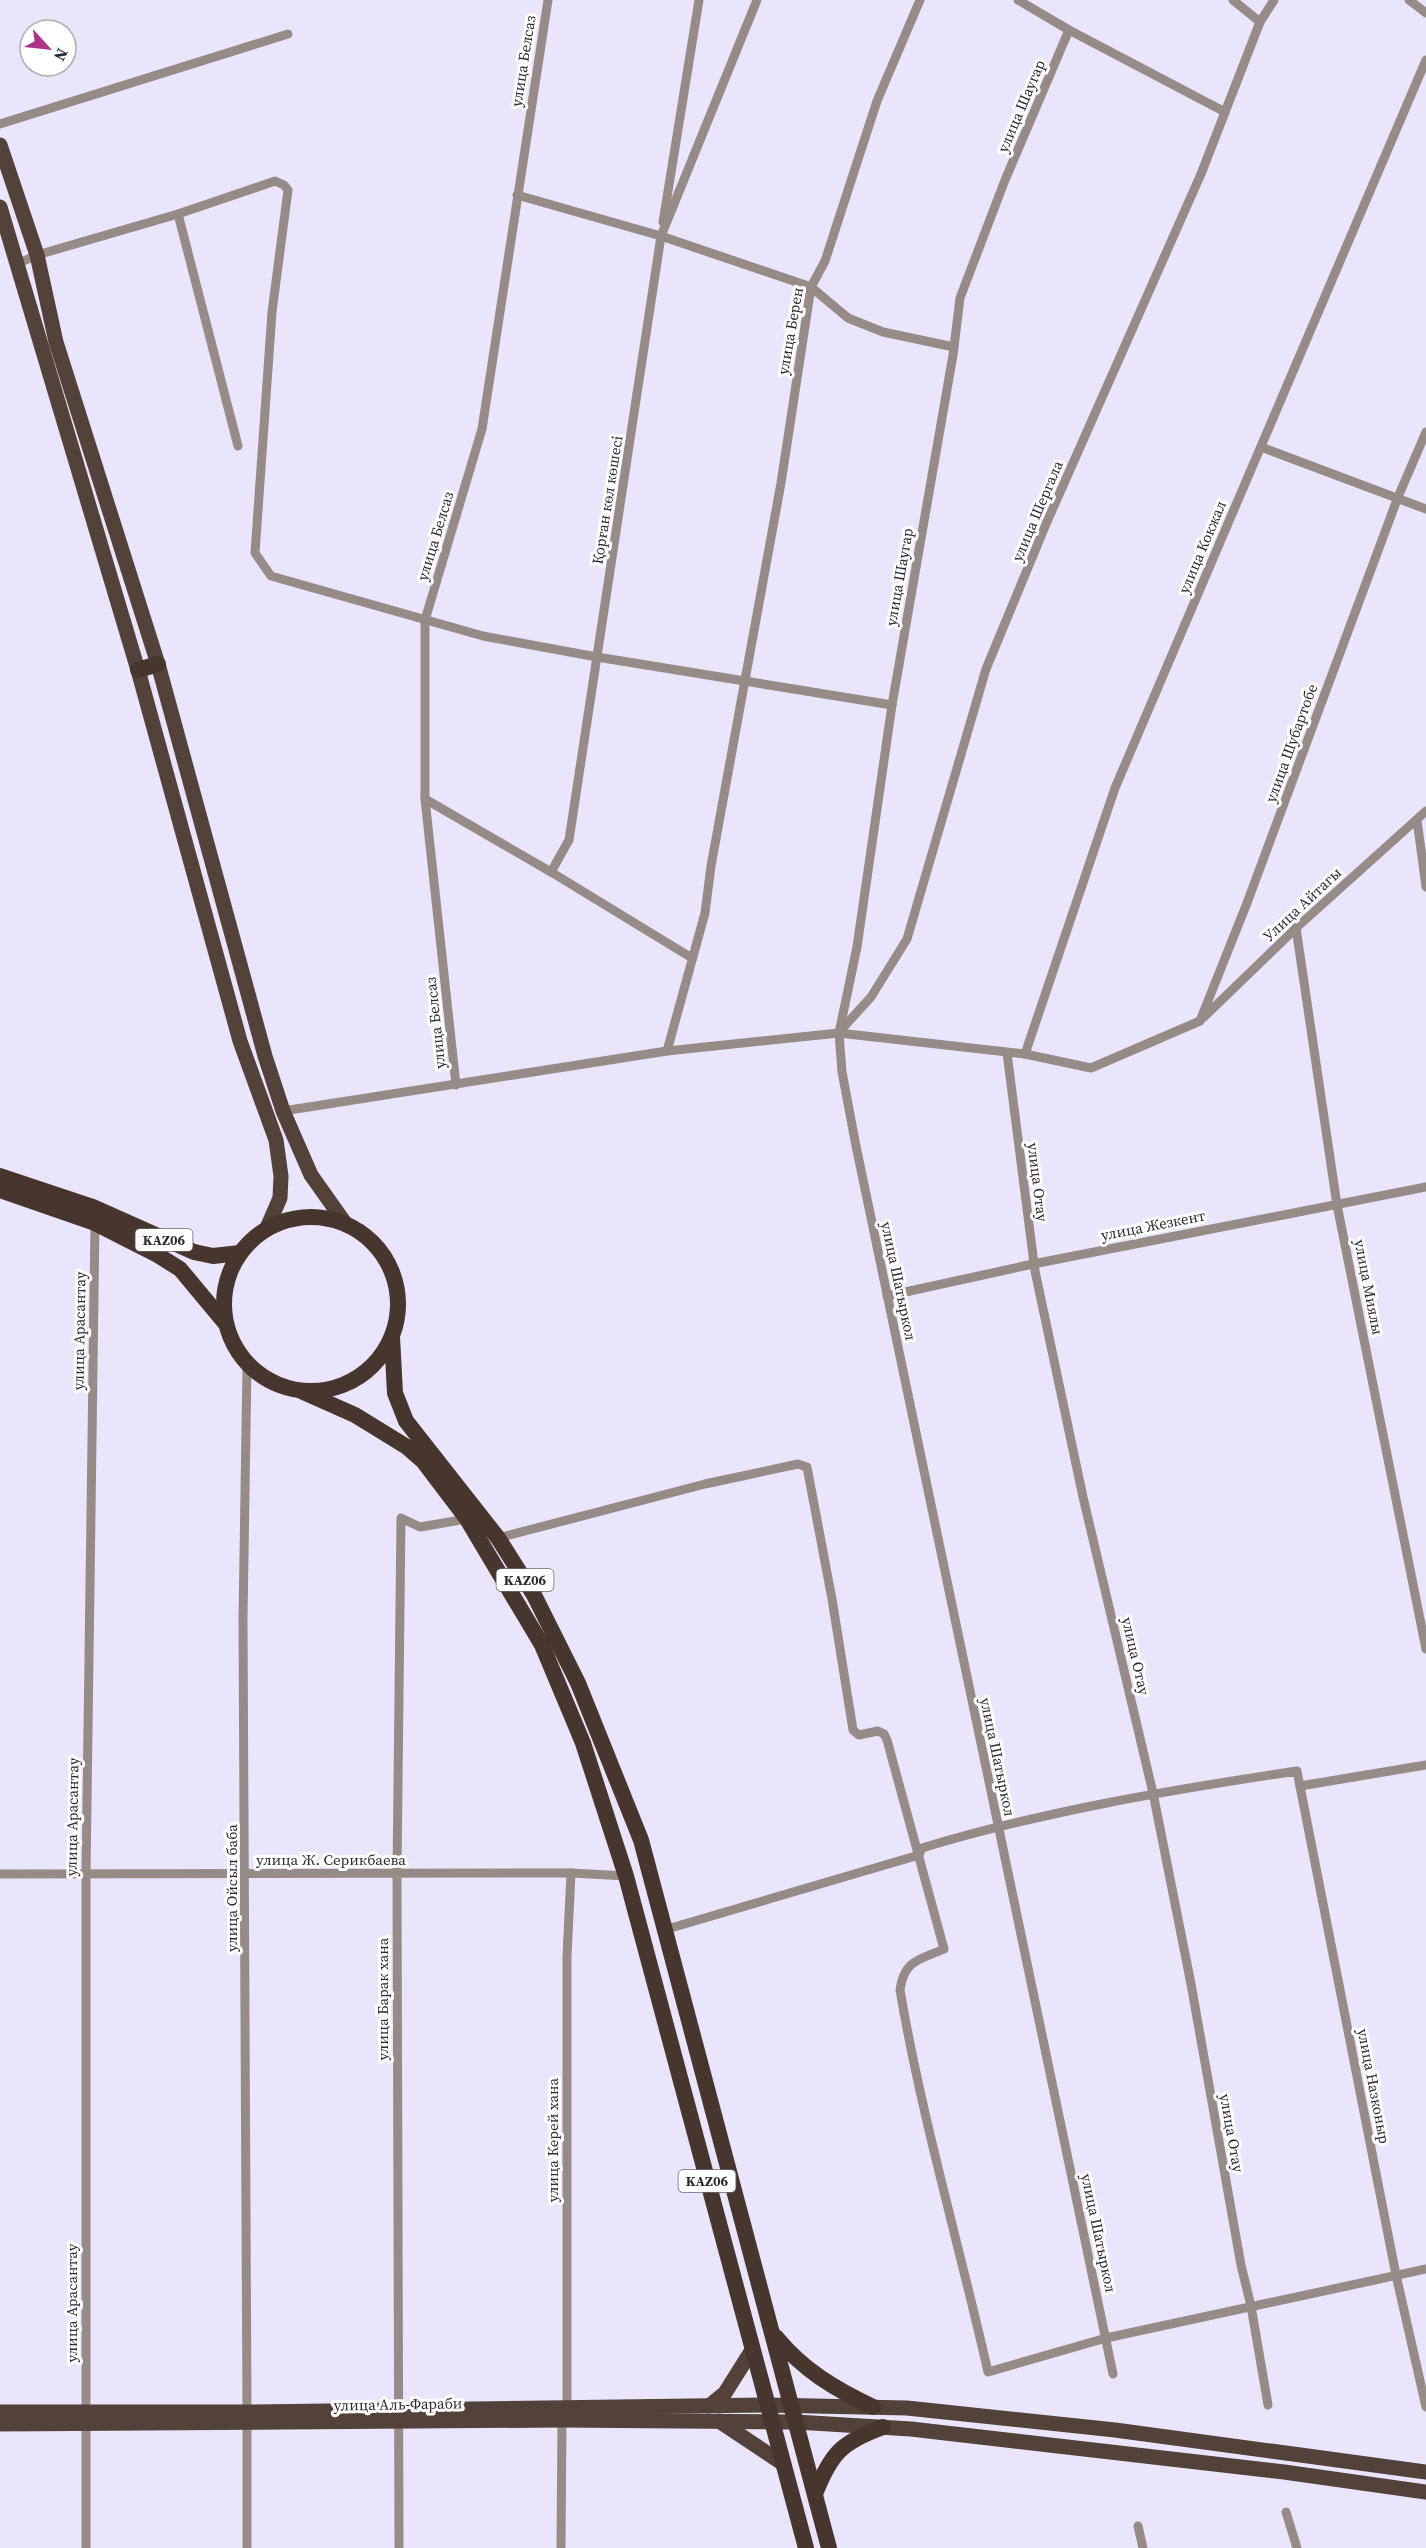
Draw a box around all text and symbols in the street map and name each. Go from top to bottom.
street label: улица Белсаз [505,14,541,108]
north arrow [18,18,78,78]
text: N [49,45,74,65]
street label: улица Шаугар [992,56,1050,156]
street label: улица Берен [772,286,808,376]
street label: Қорған көл көшесі [586,434,628,566]
street label: улица Шергала [1006,457,1068,565]
street label: улица Белсаз [411,489,459,583]
street label: улица Кокжал [1173,497,1231,597]
street label: улица Шаугар [880,526,918,628]
street label: улица Шубартобе [1260,680,1322,805]
street label: Улица Айтагы [1258,862,1346,946]
street label: улица Белсаз [420,976,450,1070]
street label: улица Отау [1023,1141,1053,1223]
street label: улица Жезкент [1099,1205,1207,1245]
street label: улица Шатыркол [876,1220,922,1342]
road number: KАZ06 [136,1229,192,1251]
street label: улица Миялы [1349,1238,1389,1336]
street label: улица Арасантау [67,1271,91,1391]
road number: KАZ06 [496,1569,554,1591]
street label: улица Отау [1117,1615,1155,1697]
street label: улица Шатыркол [975,1696,1021,1818]
street label: улица Арасантау [60,1757,84,1877]
street label: улица Ойсыл баба [221,1824,242,1952]
street label: улица Ж. Серикбаева [256,1849,406,1870]
street label: улица Барак хана [372,1937,393,2060]
street label: улица Назконыр [1353,2027,1396,2146]
street label: улица Керей хана [542,2077,563,2202]
street label: улица Отау [1215,2092,1249,2174]
road number: KАZ06 [678,2170,736,2192]
street label: улица Шатыркол [1076,2172,1122,2294]
street label: улица Арасантау [61,2243,82,2362]
street label: улица Аль-Фараби [333,2392,463,2416]

